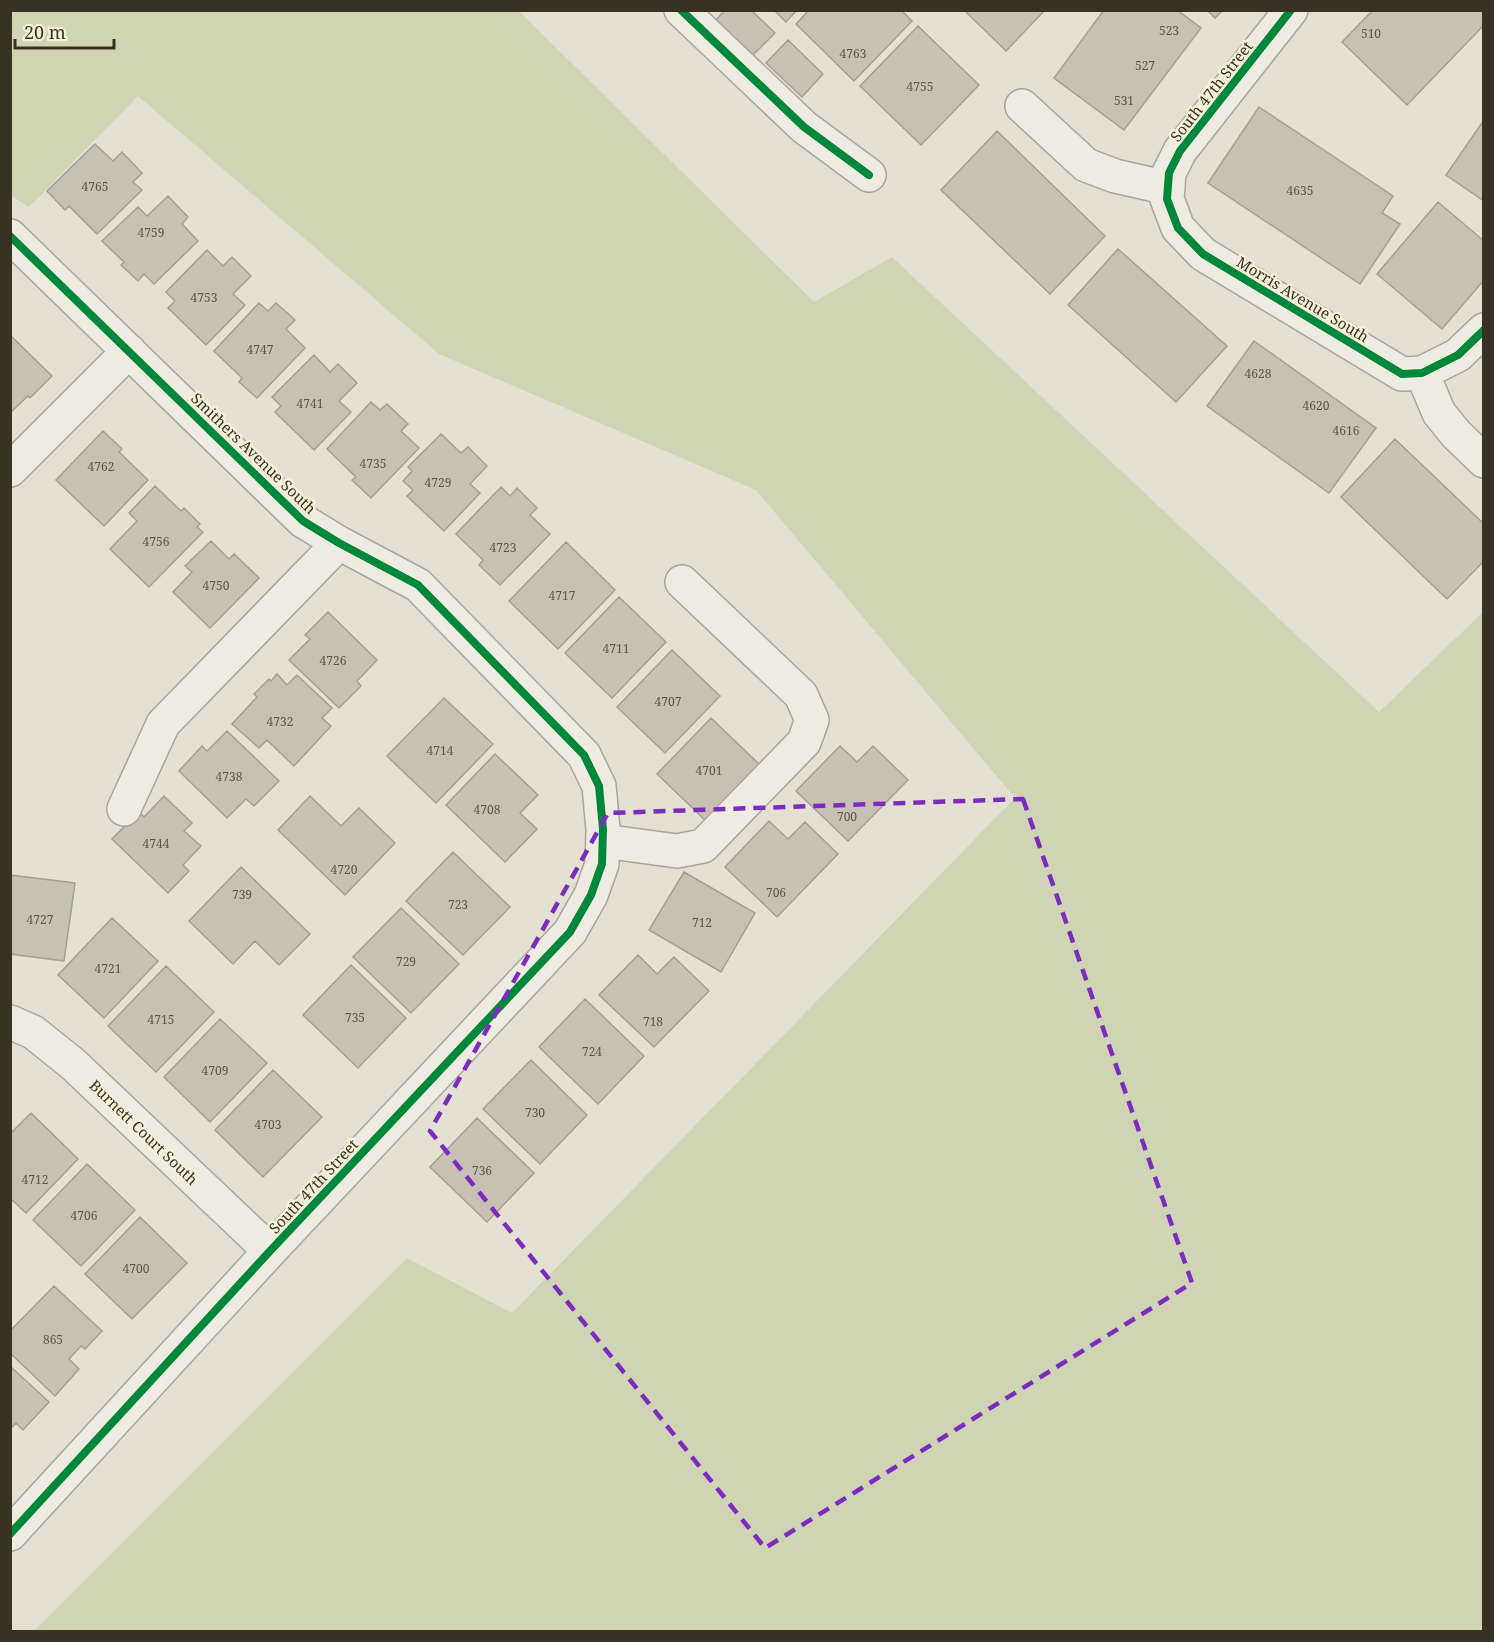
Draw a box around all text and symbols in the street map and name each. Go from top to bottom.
scale bar [15,12,114,50]
text: 20 m [24,20,66,44]
house number: 523 [1159,22,1179,39]
house number: 510 [1361,25,1381,42]
street label: South 47th Street [1165,37,1257,145]
house number: 4763 [840,45,867,62]
house number: 527 [1135,57,1155,74]
house number: 4755 [907,78,933,95]
house number: 531 [1114,92,1134,109]
house number: 4765 [82,178,108,195]
house number: 4635 [1287,182,1313,199]
house number: 4759 [138,224,164,241]
street label: Morris Avenue South [1233,252,1373,347]
house number: 4753 [191,289,218,306]
house number: 4747 [247,341,274,358]
house number: 4628 [1245,365,1272,382]
street label: Smithers Avenue South [187,388,321,518]
house number: 4741 [297,395,323,412]
house number: 4620 [1303,397,1330,414]
house number: 4616 [1333,422,1360,439]
house number: 4735 [360,455,386,472]
house number: 4762 [88,458,114,475]
house number: 4729 [425,474,451,491]
house number: 4756 [143,533,170,550]
house number: 4723 [490,539,517,556]
house number: 4750 [203,577,230,594]
house number: 4717 [549,587,576,604]
house number: 4711 [603,640,629,657]
house number: 4726 [320,652,347,669]
house number: 4707 [655,693,682,710]
house number: 4732 [267,713,293,730]
house number: 4714 [427,742,454,759]
house number: 4701 [696,762,722,779]
house number: 4738 [216,768,243,785]
house number: 4708 [474,801,501,818]
house number: 700 [837,808,857,825]
house number: 4744 [143,835,170,852]
house number: 4720 [331,861,358,878]
house number: 706 [766,884,786,901]
house number: 739 [232,886,252,903]
house number: 723 [448,896,468,913]
house number: 4727 [27,911,54,928]
house number: 712 [692,914,712,931]
house number: 729 [396,953,416,970]
house number: 4721 [95,960,121,977]
house number: 735 [345,1009,365,1026]
house number: 4715 [148,1011,174,1028]
house number: 718 [643,1013,663,1030]
house number: 724 [582,1043,602,1060]
house number: 4709 [202,1062,228,1079]
street label: Burnett Court South [85,1075,203,1189]
house number: 730 [525,1104,545,1121]
house number: 4703 [255,1116,282,1133]
street label: South 47th Street [264,1134,362,1238]
house number: 736 [472,1162,492,1179]
house number: 4712 [22,1171,48,1188]
house number: 4706 [71,1207,98,1224]
house number: 4700 [123,1260,150,1277]
house number: 865 [43,1331,63,1348]

